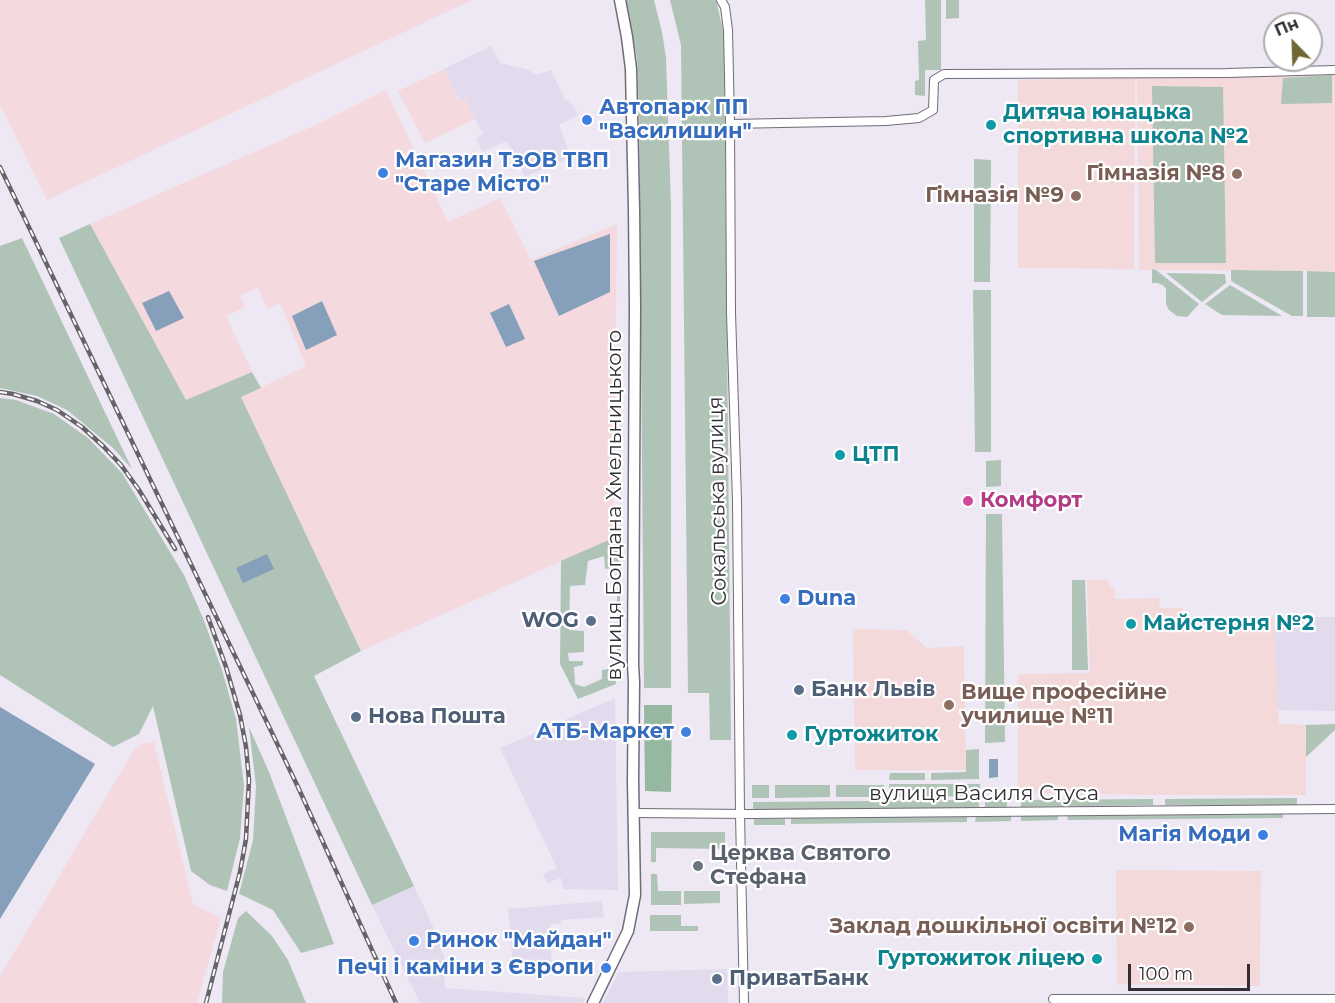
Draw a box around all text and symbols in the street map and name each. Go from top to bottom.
north arrow [1263,12,1323,72]
text: Пн [1272,13,1301,40]
place label: Автопарк ПП "Василишин" [599,95,752,145]
place label: Дитяча юнацька спортивна школа №2 [1003,100,1248,150]
marker: Автопарк ПП "Василишин" [580,113,594,127]
marker: Дитяча юнацька спортивна школа №2 [984,118,998,132]
place label: Магазин ТзОВ ТВП "Старе Місто" [395,148,609,198]
place label: Гімназія №8 [1086,161,1225,187]
marker: Магазин ТзОВ ТВП "Старе Місто" [376,166,390,180]
marker: Гімназія №8 [1230,167,1244,181]
place label: Гімназія №9 [925,183,1064,209]
marker: Гімназія №9 [1069,189,1083,203]
street label: вулиця Богдана Хмельницького [602,330,628,680]
street label: Сокальська вулиця [704,396,732,606]
place label: ЦТП [852,442,899,468]
marker: ЦТП [833,448,847,462]
place label: Комфорт [980,488,1083,514]
marker: Комфорт [961,494,975,508]
place label: Duna [797,586,856,612]
marker: Duna [778,592,792,606]
place label: WOG [521,608,579,634]
place label: Майстерня №2 [1143,611,1314,637]
marker: WOG [584,614,598,628]
marker: Майстерня №2 [1124,617,1138,631]
place label: Банк Львів [811,677,935,703]
place label: Вище професійне училище №11 [961,680,1167,730]
marker: Банк Львів [792,683,806,697]
marker: Вище професійне училище №11 [942,698,956,712]
place label: Нова Пошта [368,704,506,730]
marker: Нова Пошта [349,710,363,724]
place label: АТБ-Маркет [536,719,674,745]
place label: Гуртожиток [804,722,938,748]
marker: АТБ-Маркет [679,725,693,739]
marker: Гуртожиток [785,728,799,742]
street label: вулиця Василя Стуса [869,781,1099,807]
place label: Магія Моди [1118,822,1251,848]
marker: Магія Моди [1256,828,1270,842]
place label: Церква Святого Стефана [710,841,891,891]
marker: Церква Святого Стефана [691,859,705,873]
place label: Заклад дошкільної освіти №12 [829,914,1177,940]
marker: Заклад дошкільної освіти №12 [1182,920,1196,934]
place label: Ринок "Майдан" [426,928,612,954]
marker: Ринок "Майдан" [407,934,421,948]
place label: Гуртожиток ліцею [877,946,1085,972]
marker: Гуртожиток ліцею [1090,952,1104,966]
scale bar [1131,952,1252,990]
place label: Печі і каміни з Європи [337,955,594,981]
marker: Печі і каміни з Європи [599,961,613,975]
text: 100 m [1139,963,1193,985]
place label: ПриватБанк [729,966,869,992]
marker: ПриватБанк [710,972,724,986]

